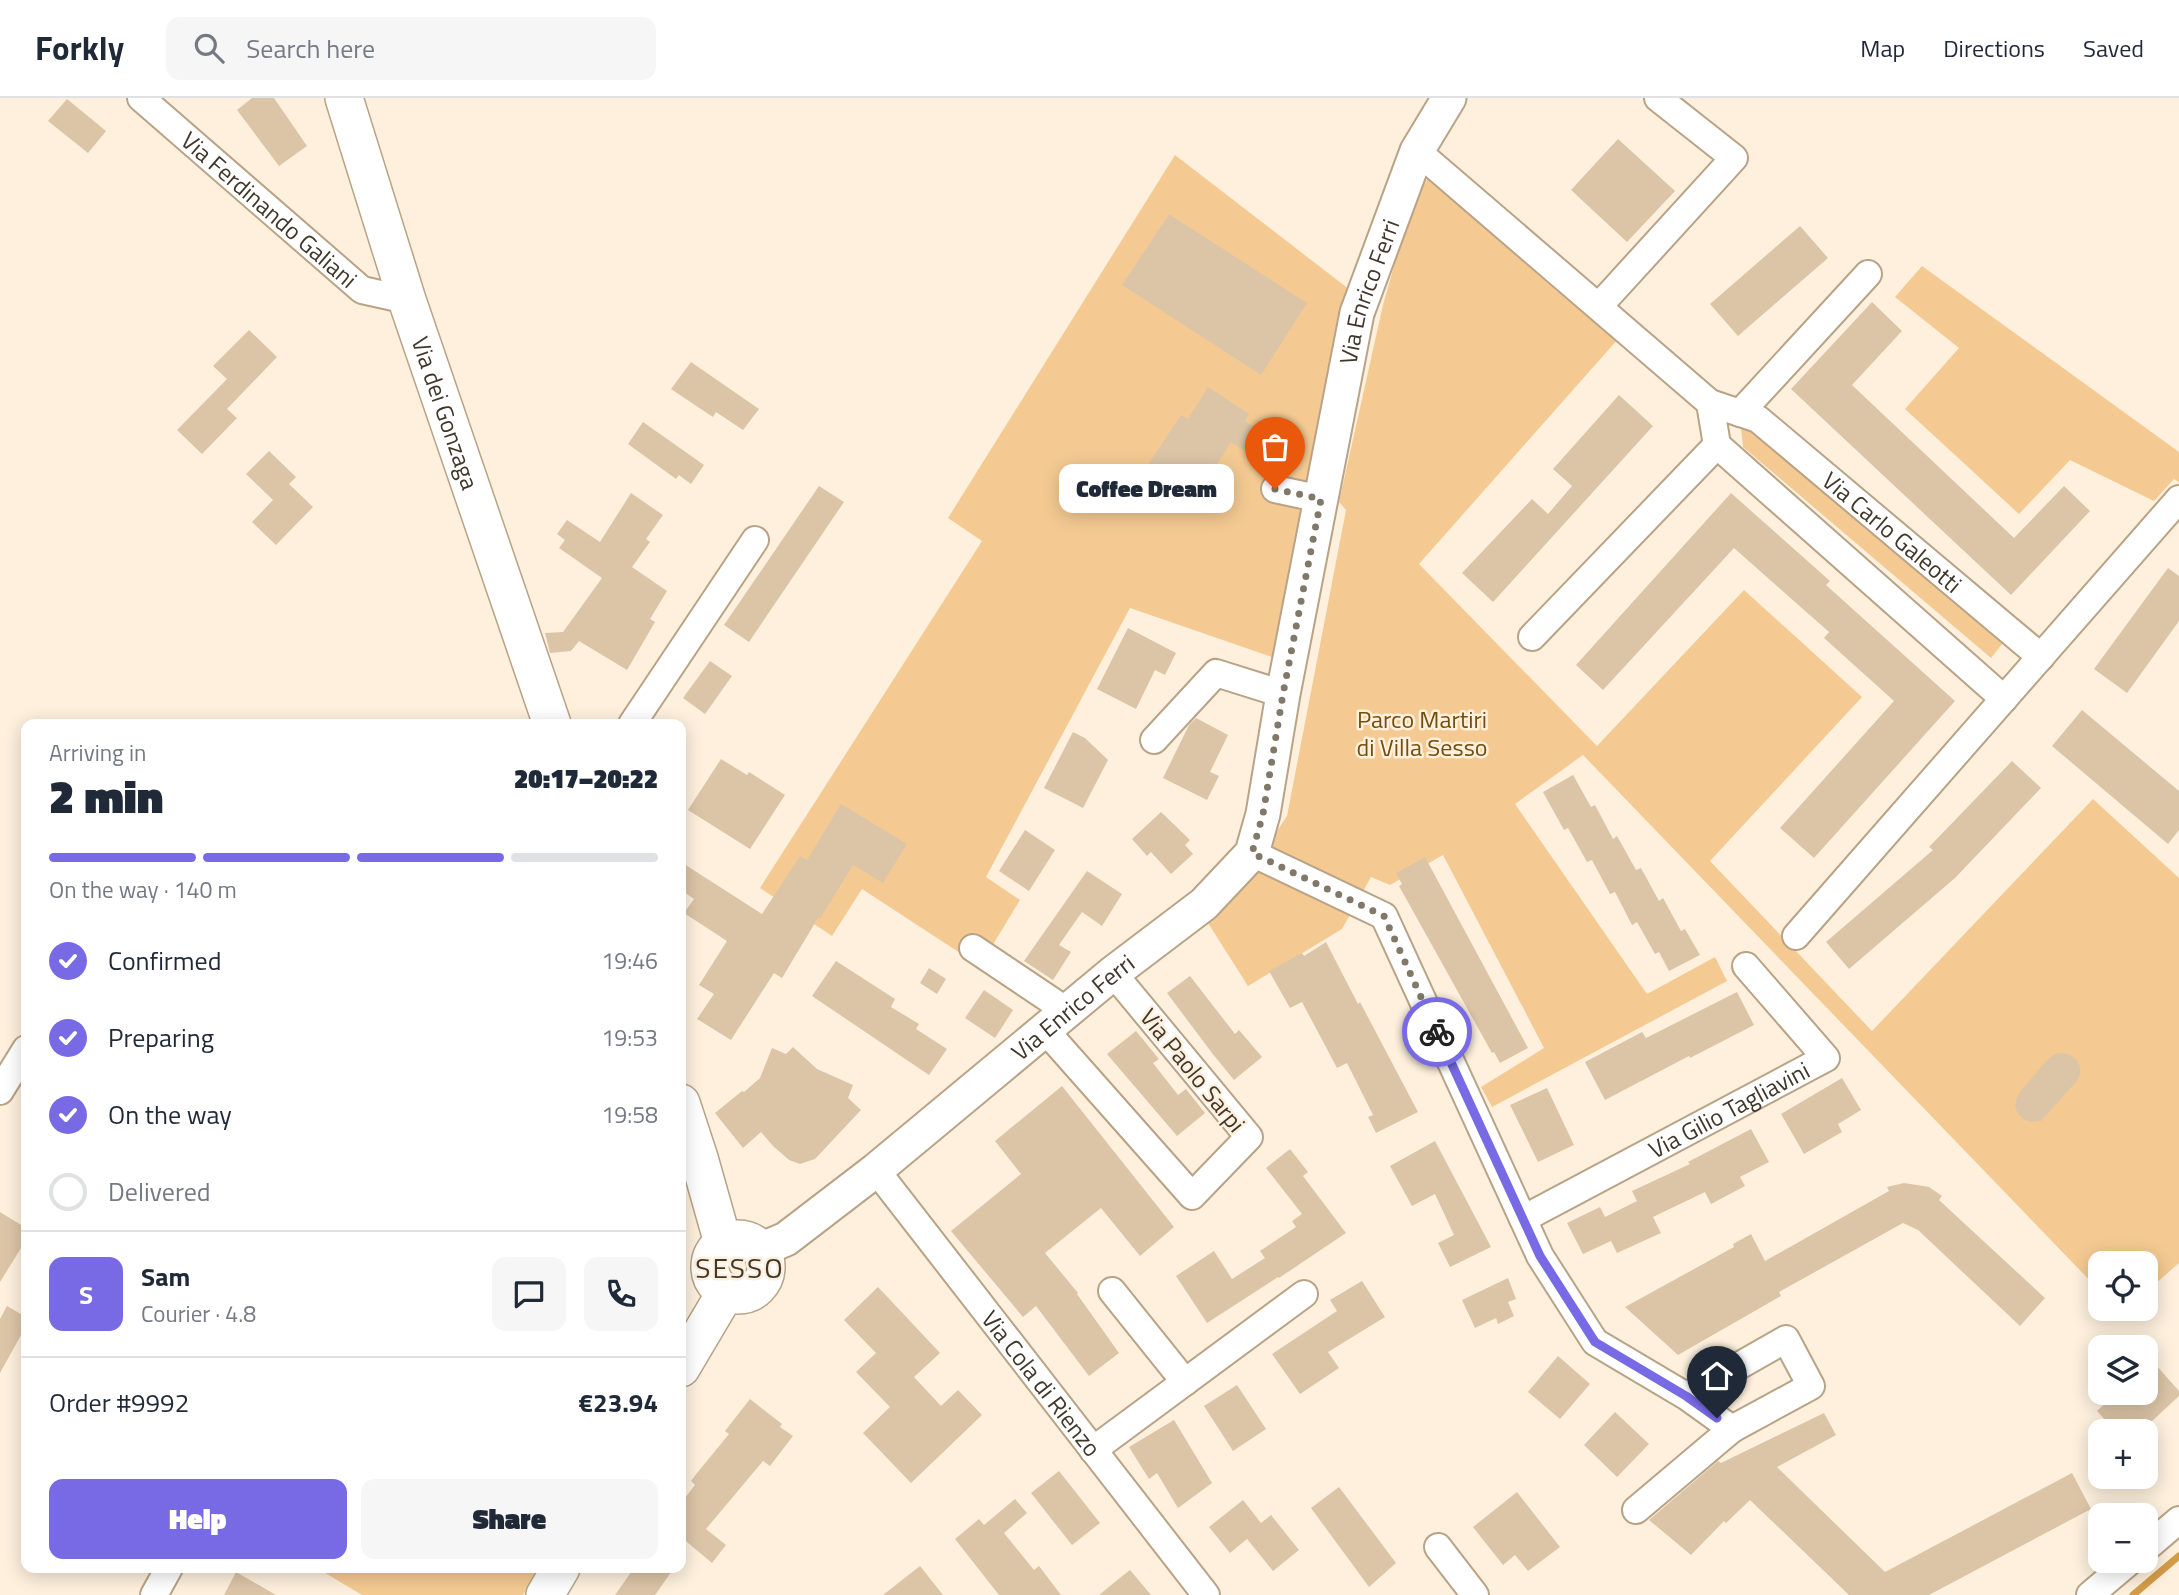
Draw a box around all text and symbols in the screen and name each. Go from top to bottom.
search box [166,17,656,80]
text: Forkly [35,23,124,73]
icon: search [190,29,228,67]
text: Search here [246,29,375,68]
text: Map [1860,30,1905,66]
text: Directions [1943,30,2045,66]
text: Saved [2083,30,2144,66]
street label: Via Ferdinando Galiani [173,123,365,296]
street label: Via Enrico Ferri [1329,214,1408,367]
street label: Via dei Gonzaga [403,332,488,494]
pin [1245,417,1305,489]
icon: bag [1256,428,1294,466]
street label: Via Carlo Galeotti [1815,463,1970,601]
callout: Coffee Dream [1058,464,1233,514]
text: Coffee Dream [1076,471,1217,506]
park label: Parco Martiri di Villa Sesso [1357,701,1487,765]
text: Arriving in [49,735,146,770]
text: 20:17–20:22 [514,759,658,798]
text: 2 min [49,761,163,831]
text: On the way · 140 m [49,872,237,907]
text: Confirmed [108,941,222,980]
icon: check [49,942,87,980]
text: 19:46 [601,943,658,978]
street label: Via Enrico Ferri [1003,945,1142,1069]
courier [1402,997,1472,1067]
street label: Via Paolo Sarpi [1132,1000,1254,1140]
icon: bike [1418,1013,1456,1051]
text: Preparing [108,1018,214,1057]
icon: check [49,1019,87,1057]
text: 19:53 [601,1020,658,1055]
street label: Via Gilio Tagliavini [1642,1052,1816,1167]
text: On the way [108,1095,232,1134]
icon: check [49,1096,87,1134]
text: 19:58 [601,1097,658,1132]
text: Delivered [108,1172,211,1211]
district label: SESSO [695,1246,785,1289]
map controls [2088,1251,2158,1573]
button: locate [2088,1251,2158,1321]
text: Sam [141,1257,190,1296]
button: chat [492,1257,566,1331]
button: phone [584,1257,658,1331]
text: S [79,1275,93,1314]
text: Courier · 4.8 [141,1296,256,1331]
street label: Via Cola di Rienzo [973,1302,1110,1464]
button: layers [2088,1335,2158,1405]
pin [1687,1346,1747,1418]
icon: home [1698,1357,1736,1395]
text: Order #9992 [49,1383,189,1422]
text: €23.94 [579,1383,658,1422]
button: + [2088,1419,2158,1489]
button: Help [49,1479,347,1559]
button: Share [361,1479,658,1559]
button: − [2088,1503,2158,1573]

